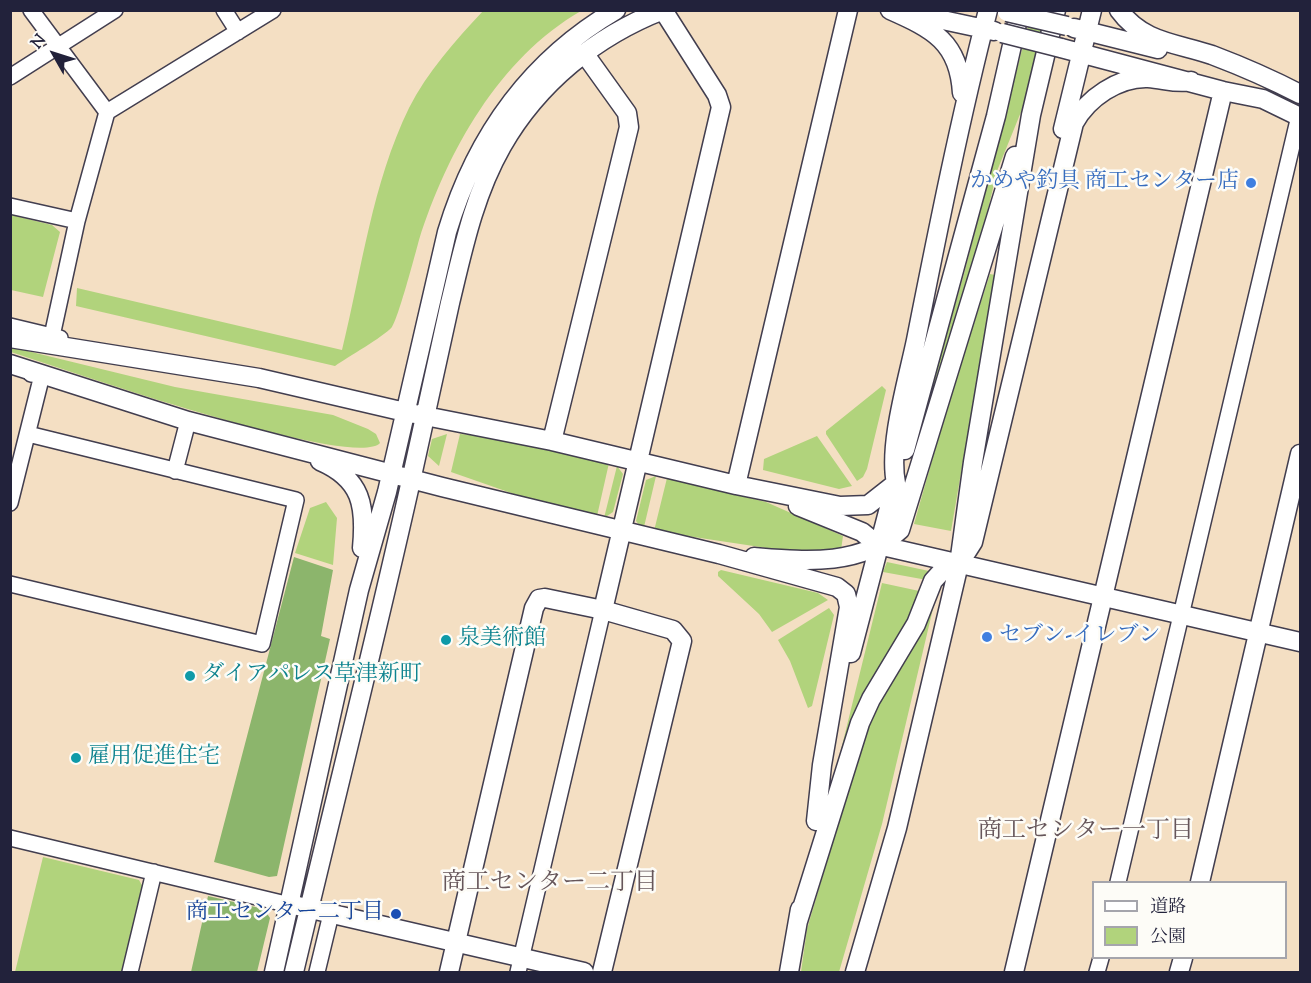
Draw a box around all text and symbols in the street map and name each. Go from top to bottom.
north arrow [24,24,84,84]
text: N [27,30,53,55]
place label: かめや釣具 商工センター店 [970,170,1239,196]
marker: かめや釣具 商工センター店 [1244,176,1258,190]
place label: セブン-イレブン [999,624,1160,650]
place label: 泉美術館 [458,627,546,653]
marker: セブン-イレブン [980,630,994,644]
marker: 泉美術館 [439,633,453,647]
place label: ダイアパレス草津新町 [202,663,422,689]
marker: ダイアパレス草津新町 [183,669,197,683]
place label: 雇用促進住宅 [88,745,220,771]
marker: 雇用促進住宅 [69,751,83,765]
district label: 商工センター一丁目 [978,819,1194,847]
district label: 商工センター二丁目 [442,871,658,899]
legend [1092,881,1287,959]
text: 道路 [1150,895,1186,921]
place label: 商工センター二丁目 [186,901,384,927]
marker: 商工センター二丁目 [389,907,403,921]
text: 公園 [1150,925,1186,951]

